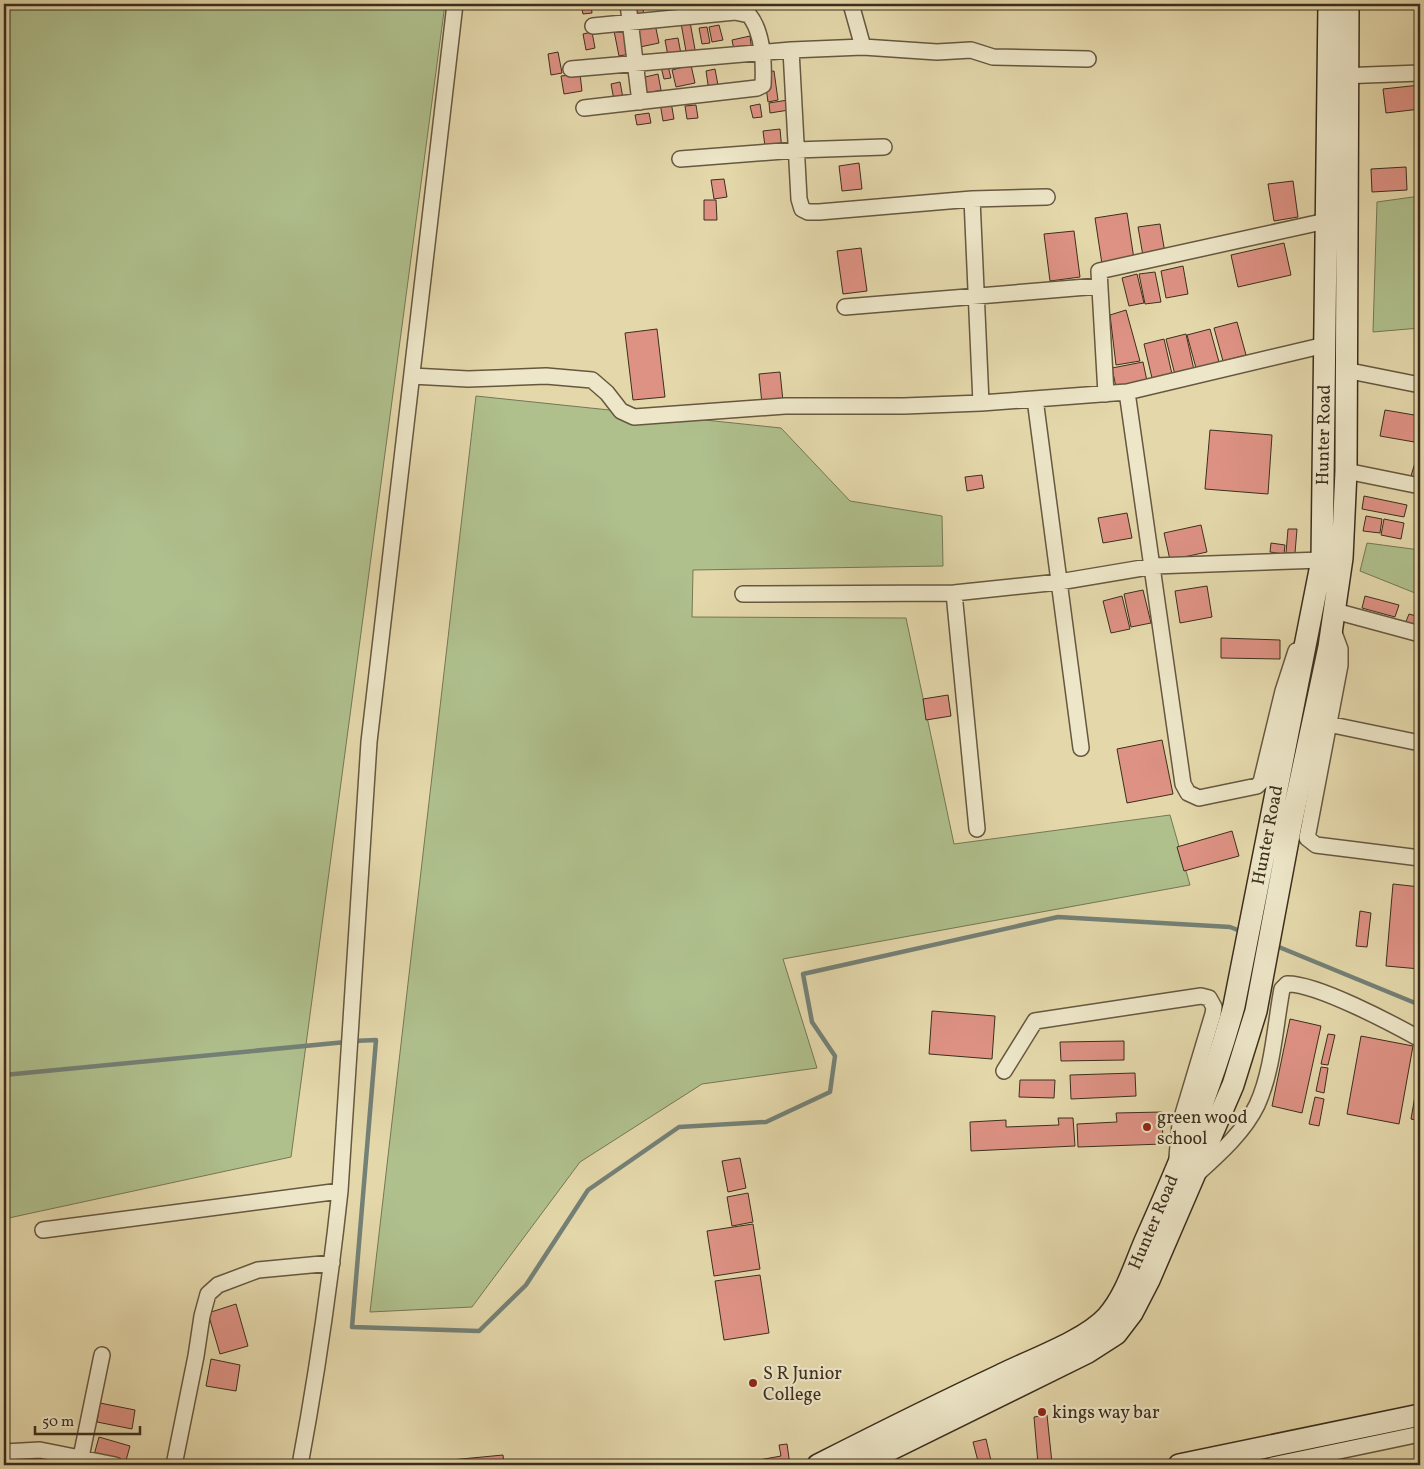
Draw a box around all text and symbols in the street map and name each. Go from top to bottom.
street label: Hunter Road [1311,384,1338,486]
street label: Hunter Road [1247,783,1290,887]
place label: green wood school [1157,1106,1248,1152]
marker: green wood school [1141,1121,1153,1133]
street label: Hunter Road [1123,1171,1186,1274]
place label: S R Junior College [763,1362,842,1408]
marker: S R Junior College [747,1377,759,1389]
place label: kings way bar [1052,1401,1160,1426]
scale bar [35,1404,140,1436]
marker: kings way bar [1036,1406,1048,1418]
text: 50 m [42,1412,74,1433]

